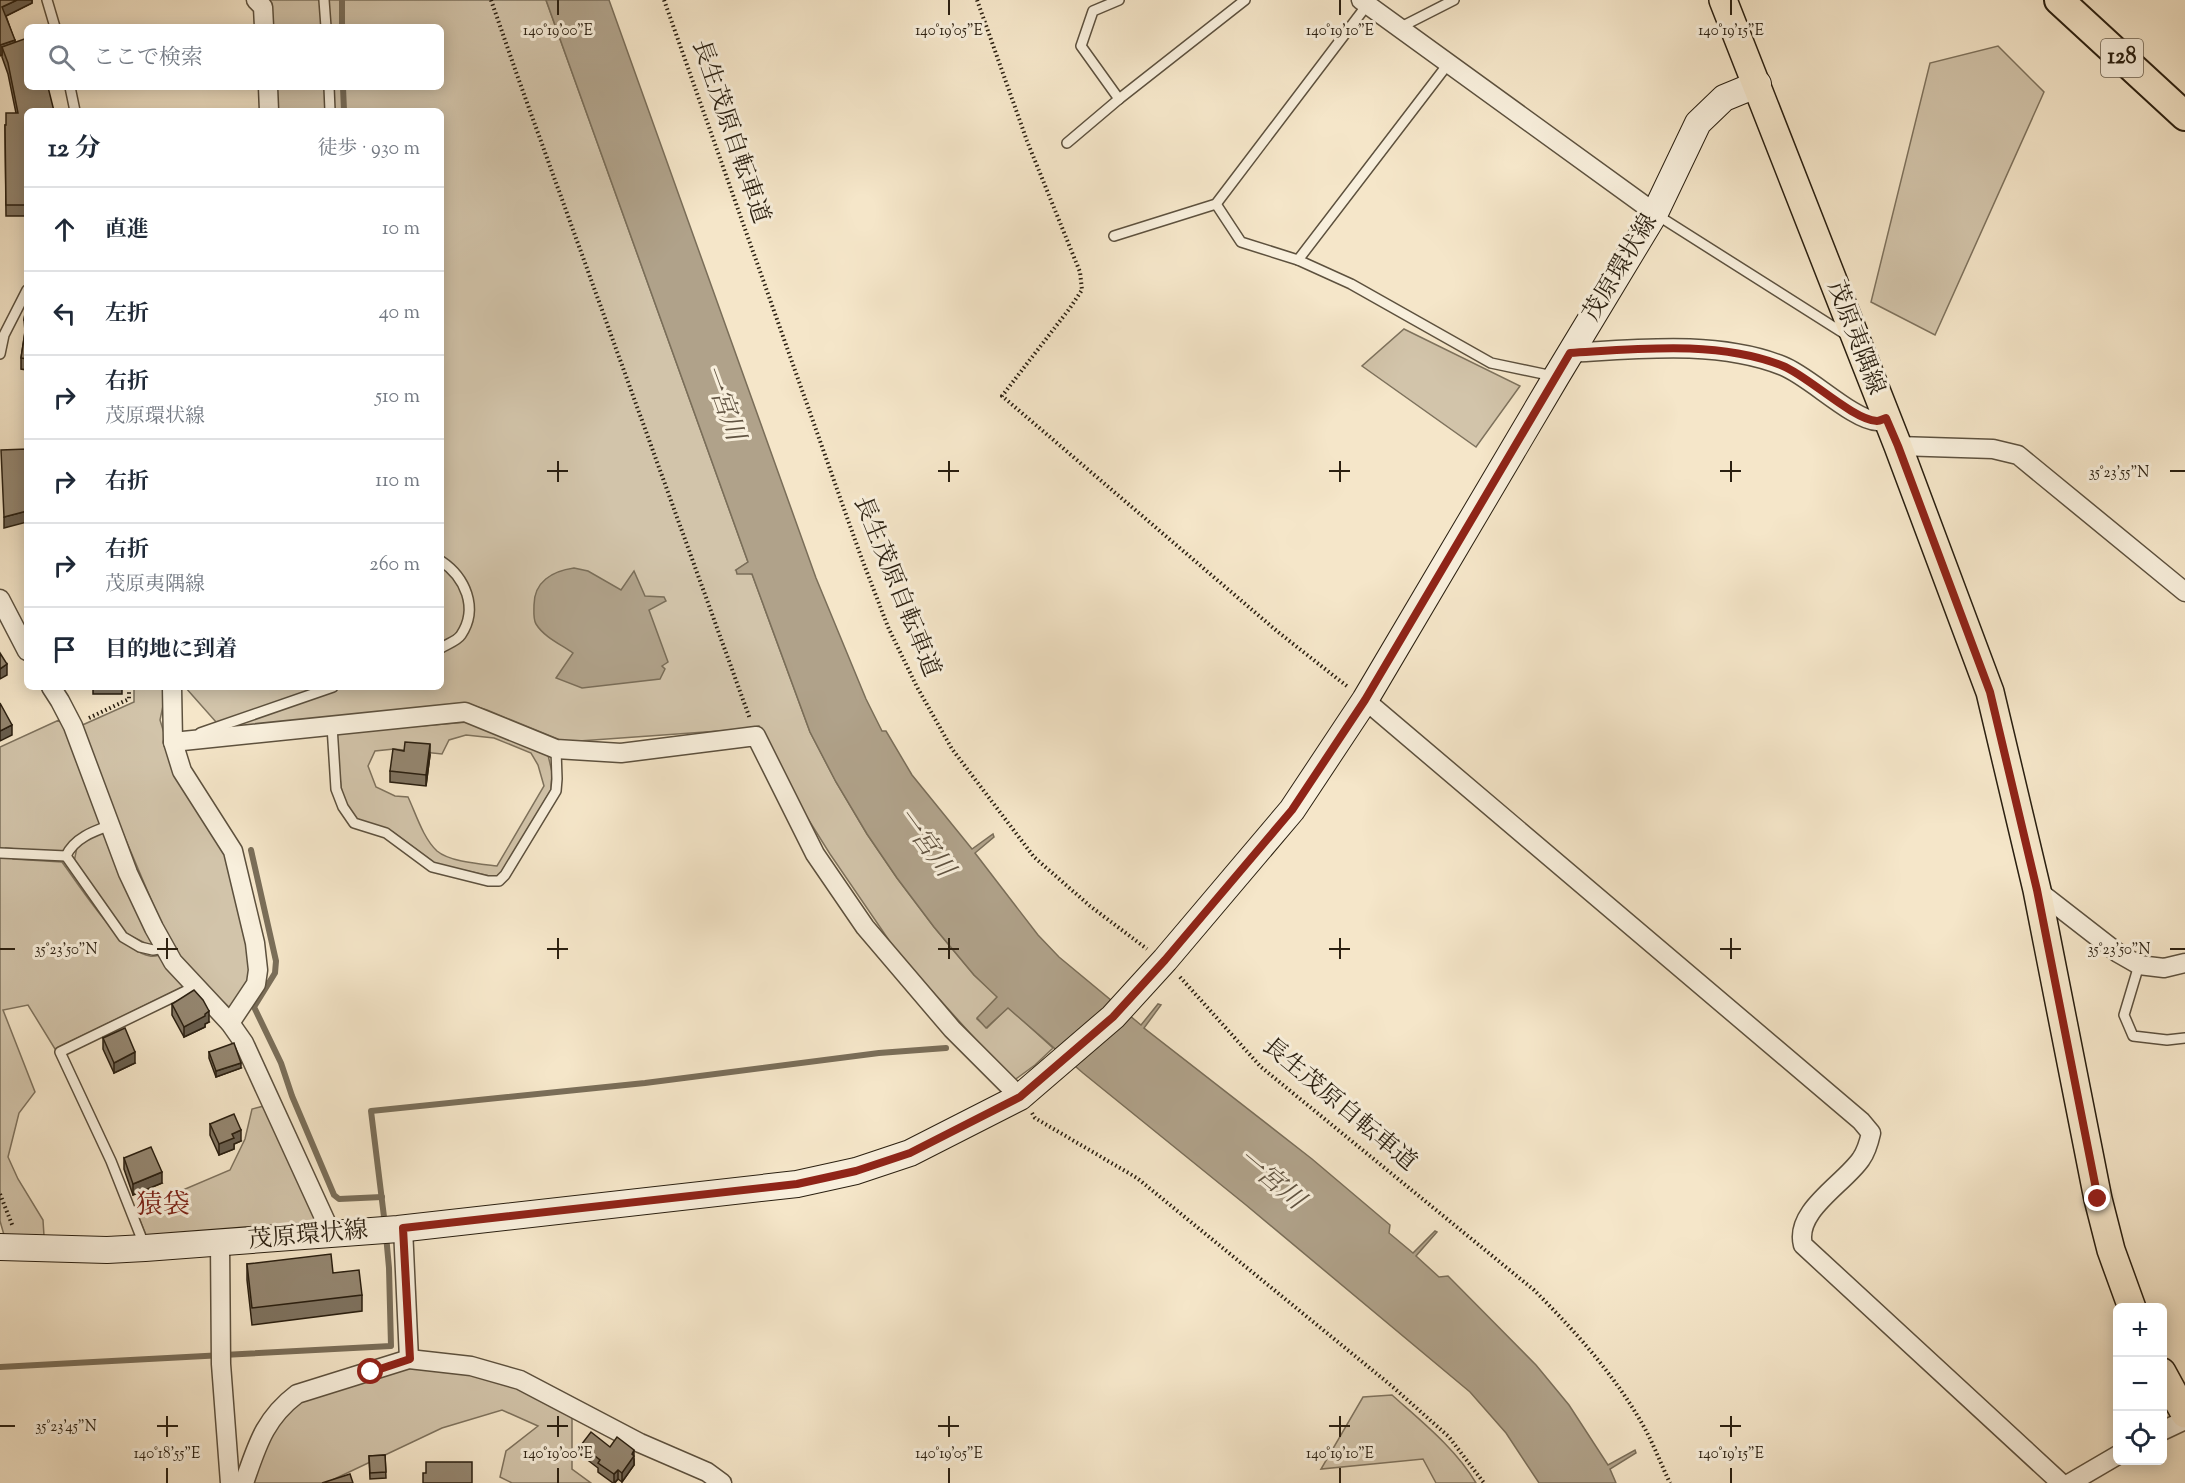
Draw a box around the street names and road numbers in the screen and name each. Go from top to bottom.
street label: 長生茂原自転車道 [683,36,777,228]
road number: 128 [2101,39,2143,77]
street label: 茂原環状線 [1576,208,1666,328]
street label: 茂原夷隅線 [1818,276,1892,400]
street label: 長生茂原自転車道 [844,492,948,682]
street label: 長生茂原自転車道 [1255,1030,1423,1180]
street label: 茂原環状線 [247,1214,369,1258]

